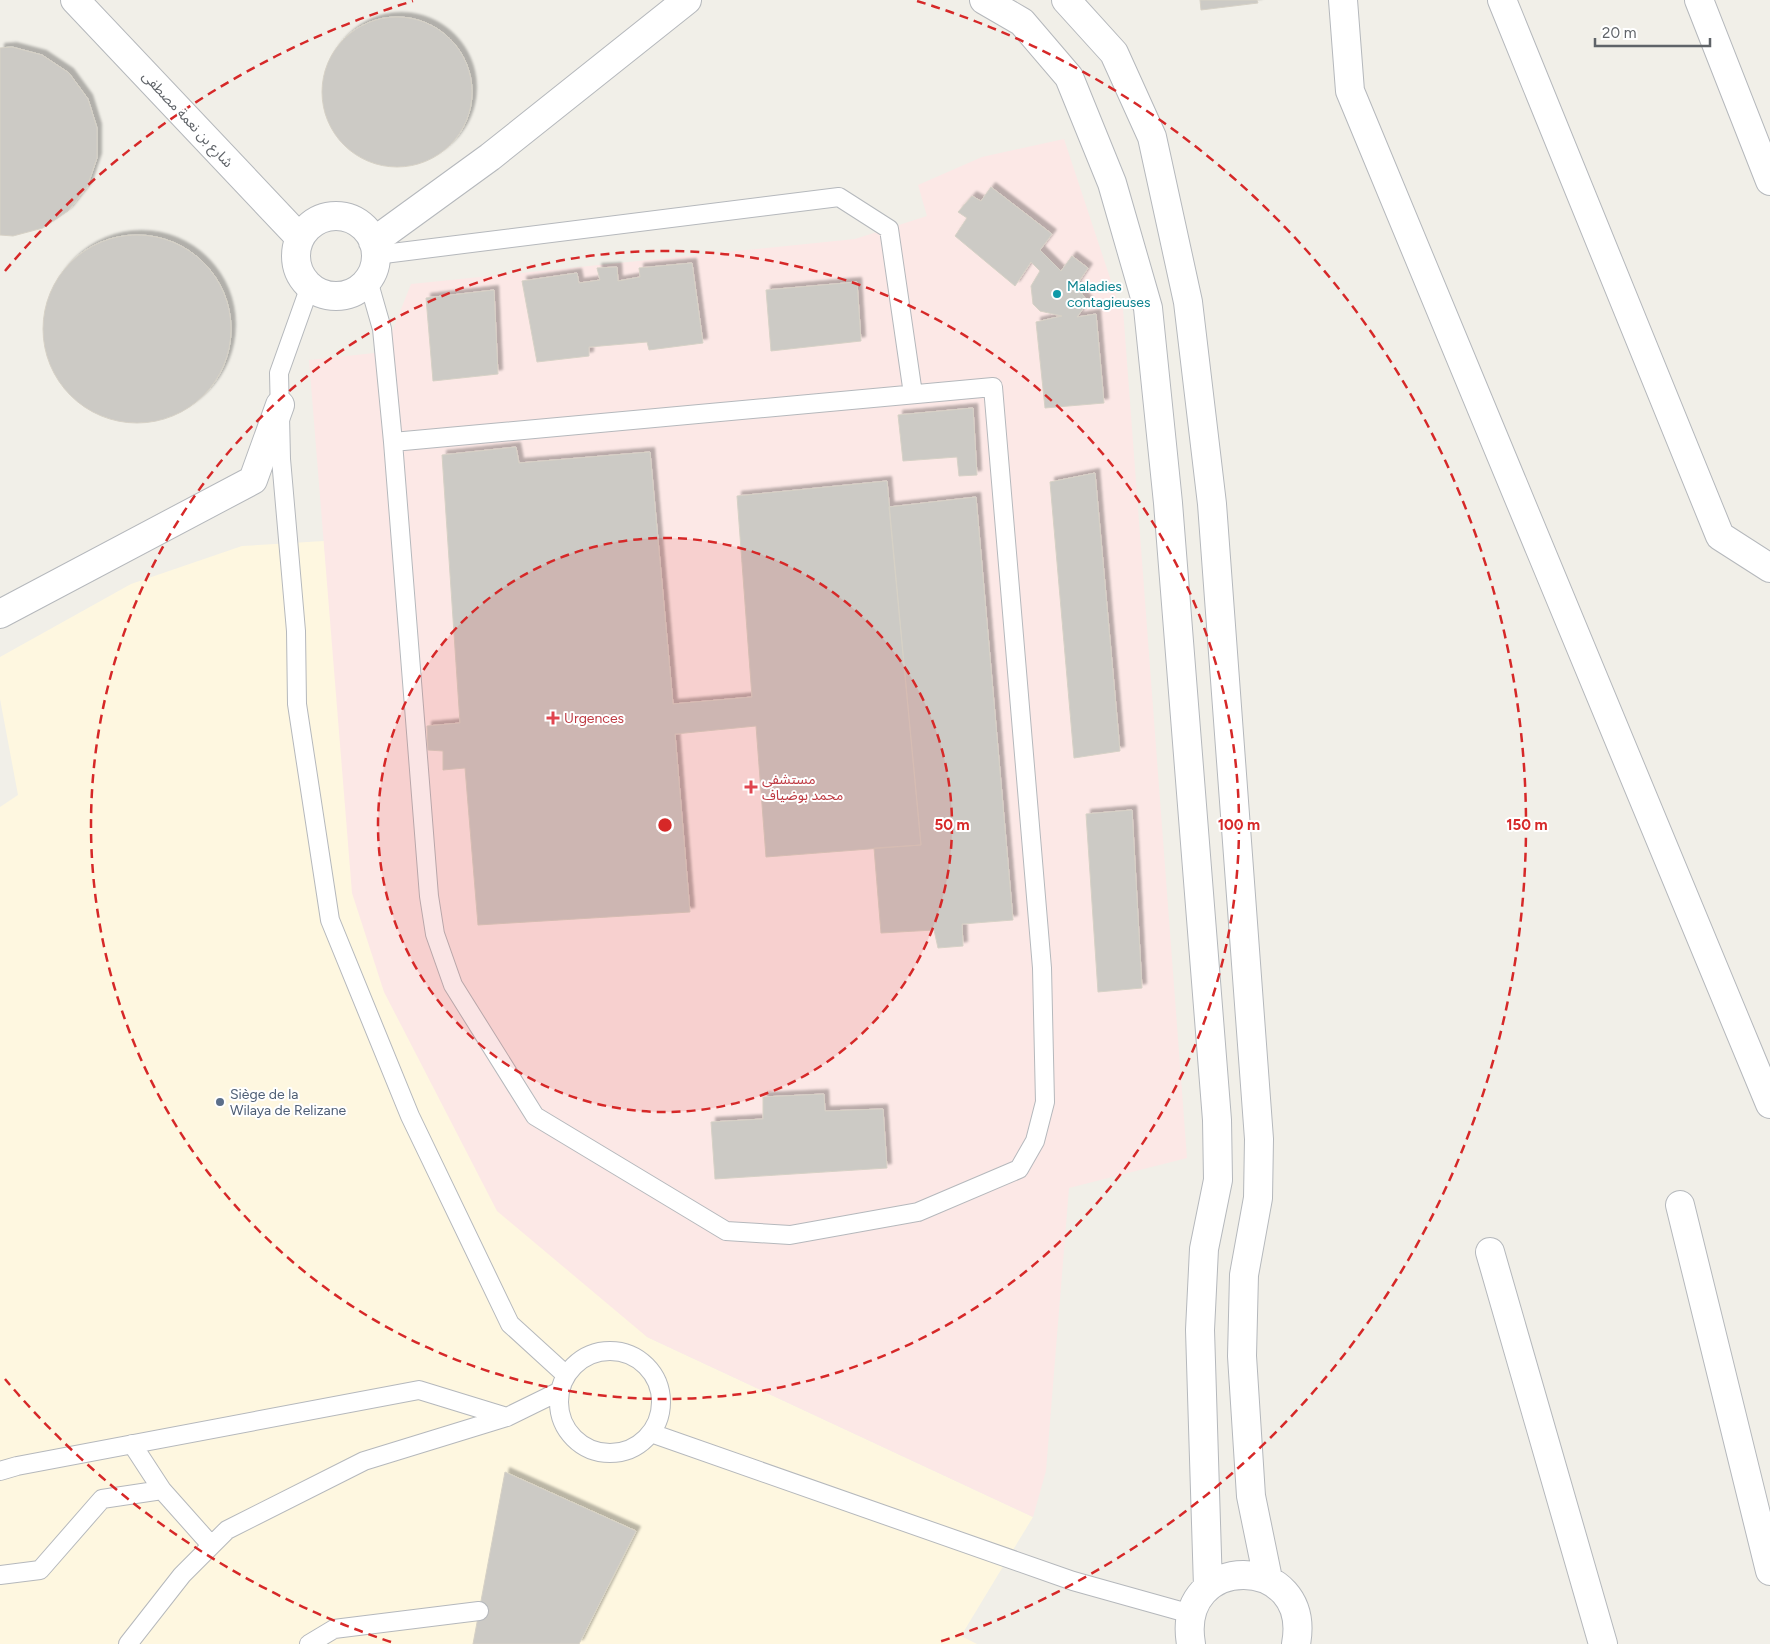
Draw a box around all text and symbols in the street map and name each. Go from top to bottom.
scale bar [1595,15,1710,47]
text: 20 m [1602,24,1636,42]
street label: شارع بن نعمة مصطفى [137,68,237,172]
place label: Maladies contagieuses [1067,278,1151,311]
marker: Maladies contagieuses [1051,288,1063,300]
place label: Urgences [564,710,624,727]
marker: Urgences [546,711,560,725]
place label: مستشفى محمد بوضياف [762,771,843,804]
marker: مستشفى محمد بوضياف [744,780,758,794]
centre of rings [656,816,674,834]
text: 50 m [934,816,970,834]
text: 100 m [1218,816,1260,834]
text: 150 m [1506,816,1548,834]
place label: Siège de la Wilaya de Relizane [230,1086,346,1119]
marker: Siège de la Wilaya de Relizane [214,1096,226,1108]

